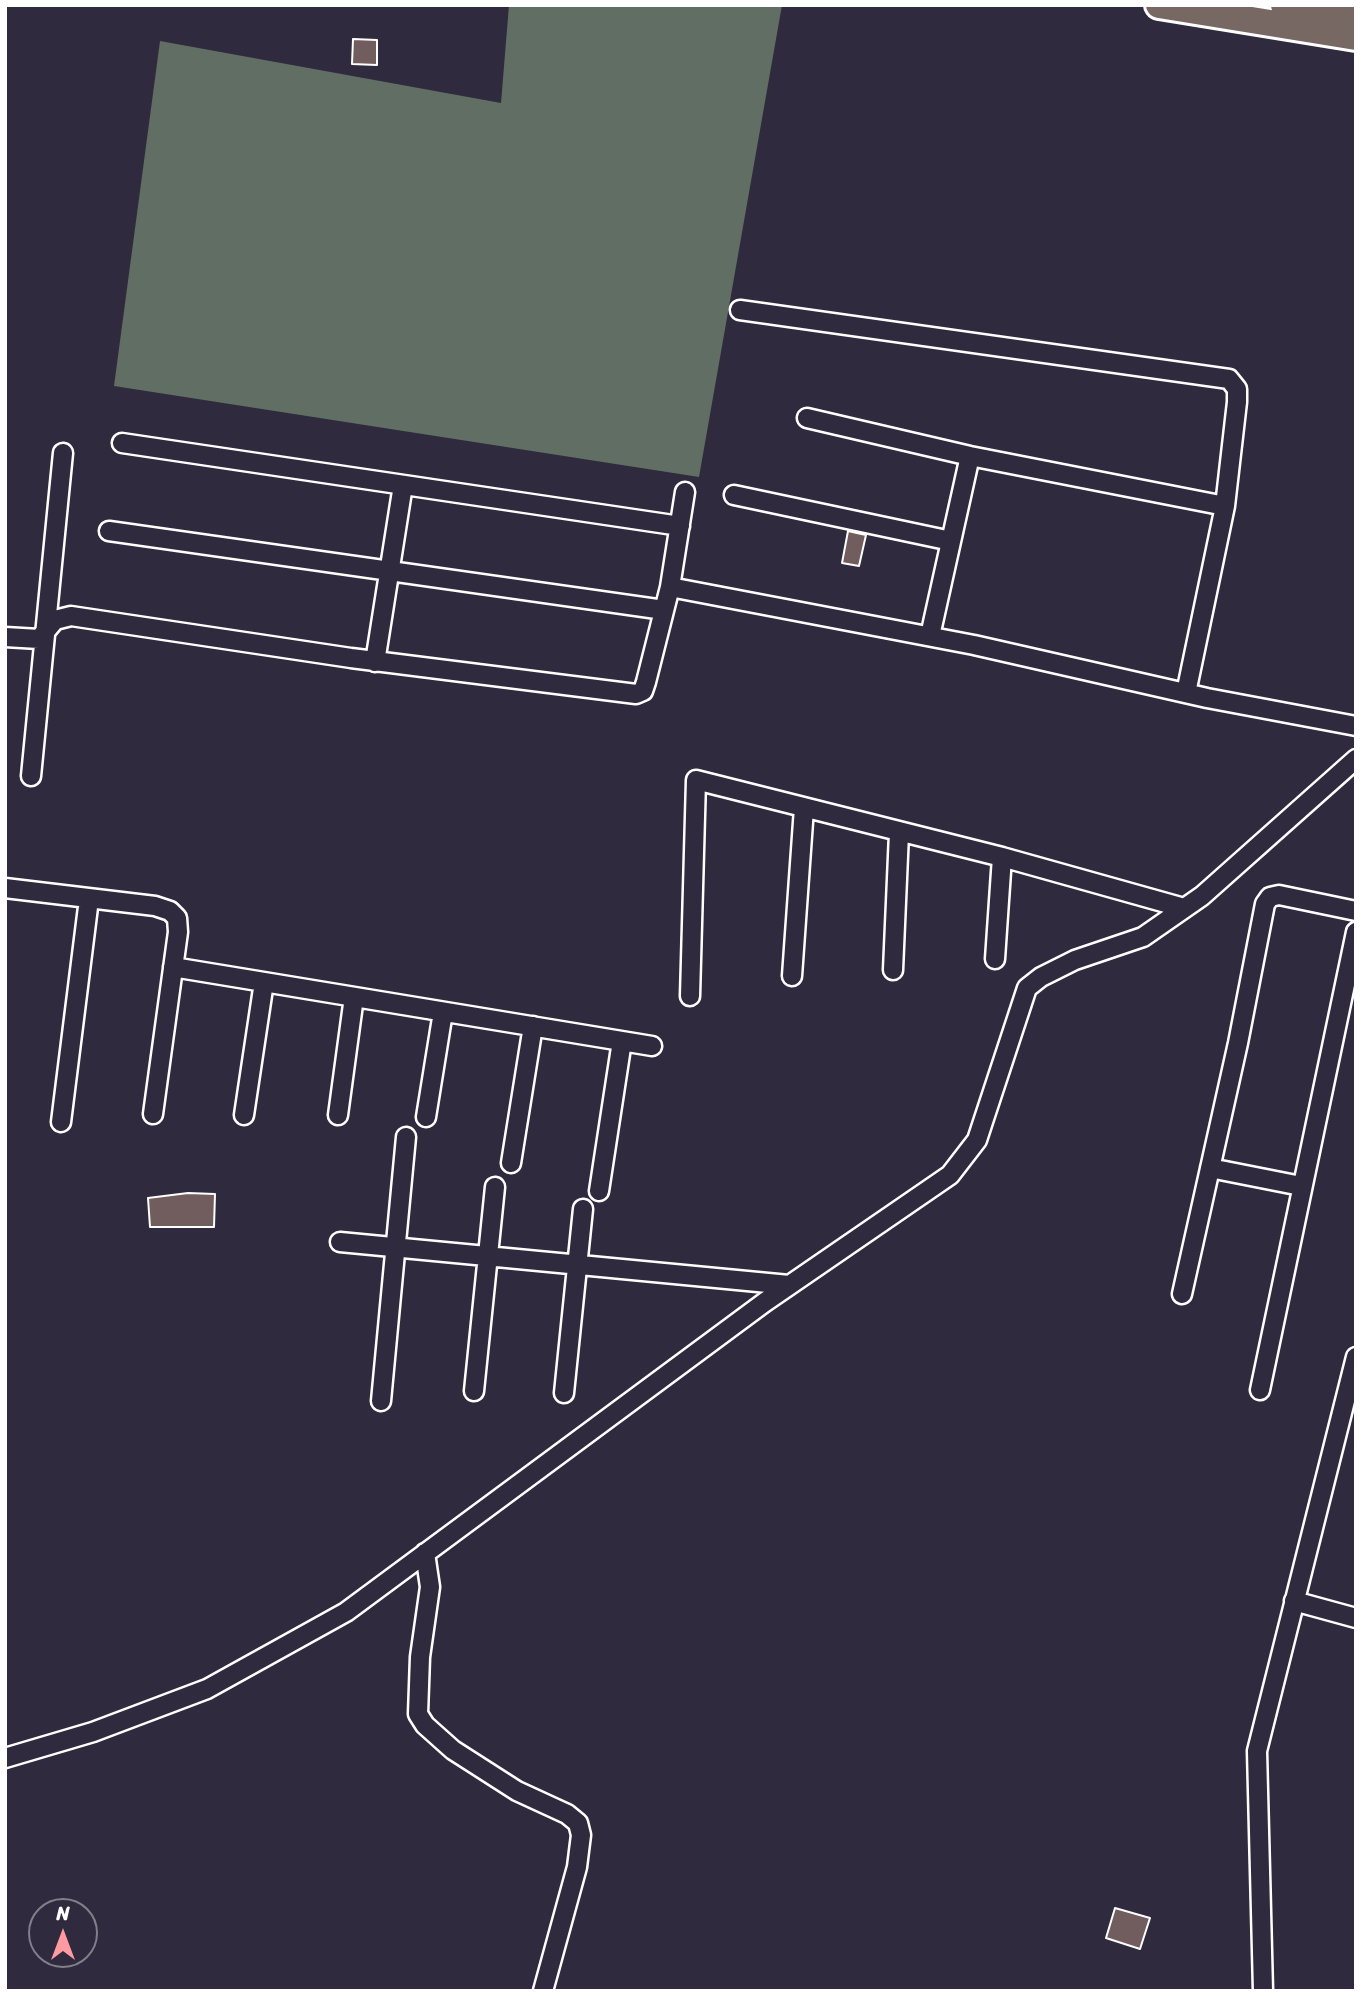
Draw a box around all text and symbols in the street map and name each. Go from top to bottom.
text: N [56,1897,70,1930]
north arrow [28,1898,98,1968]

